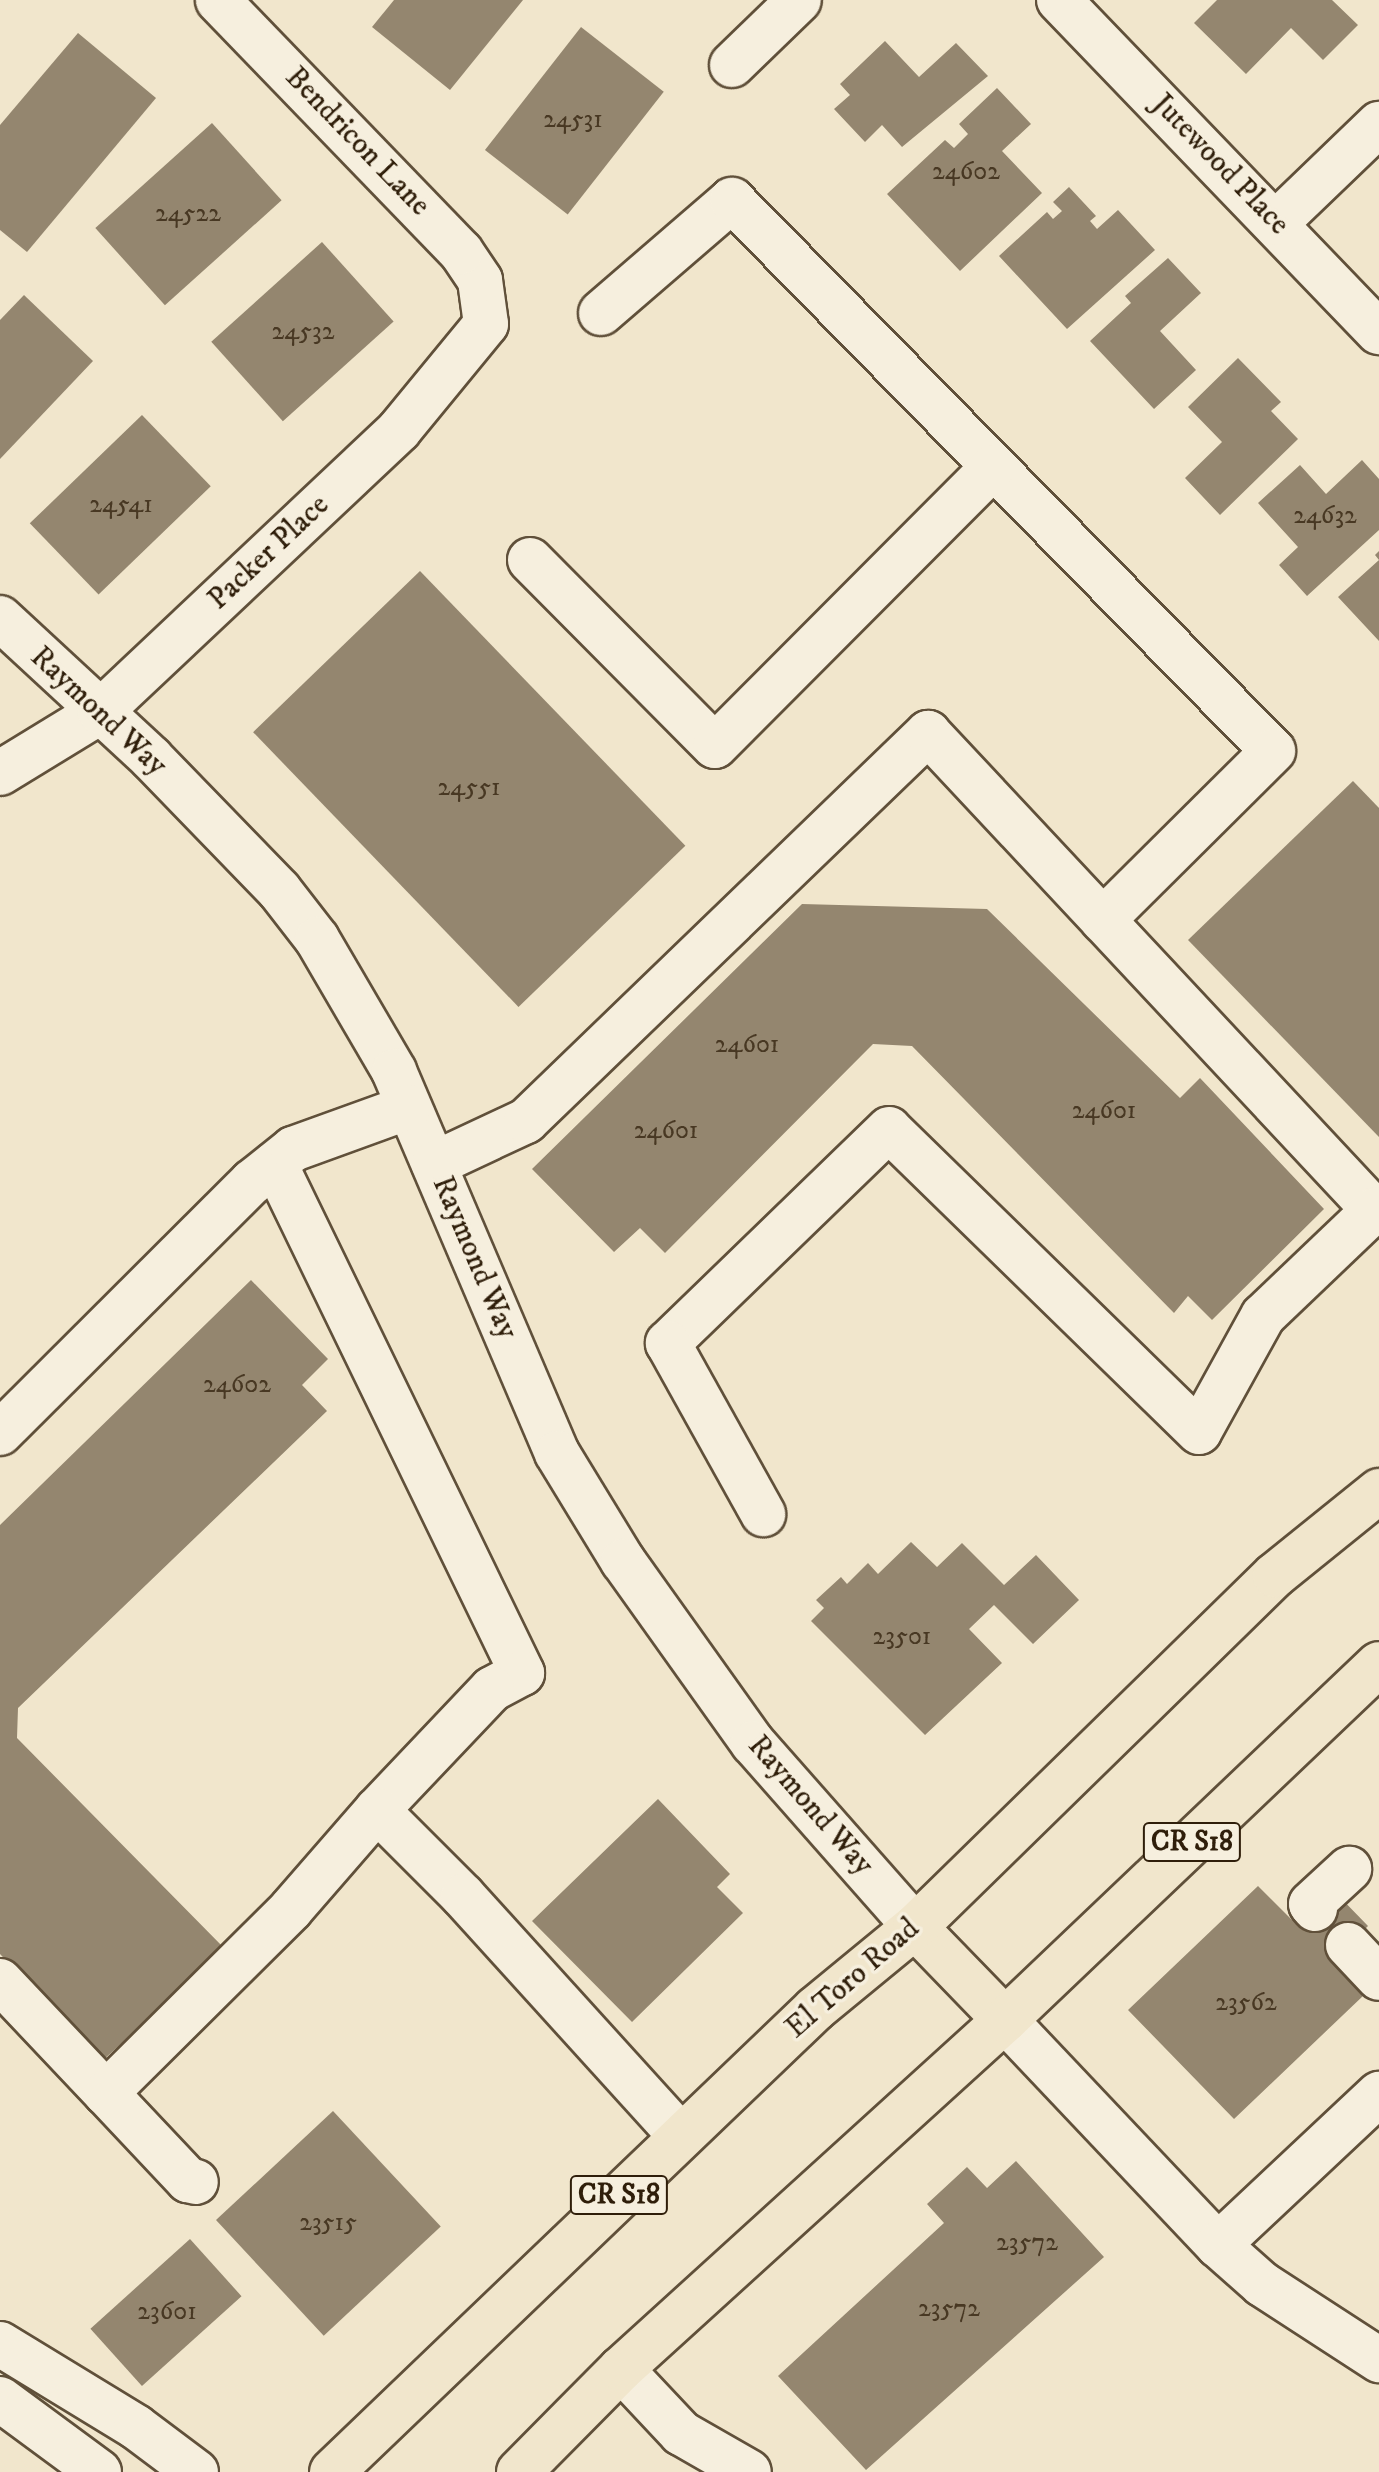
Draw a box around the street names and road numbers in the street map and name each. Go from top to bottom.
street label: Bendricon Lane [277,60,437,224]
street label: Jutewood Place [1144,87,1296,243]
street label: Packer Place [201,488,337,618]
street label: Raymond Way [22,640,174,784]
street label: Raymond Way [424,1171,524,1345]
street label: Raymond Way [740,1729,880,1883]
road number: CR S18 [1142,1818,1242,1866]
street label: El Toro Road [779,1911,927,2047]
road number: CR S18 [569,2171,669,2219]

